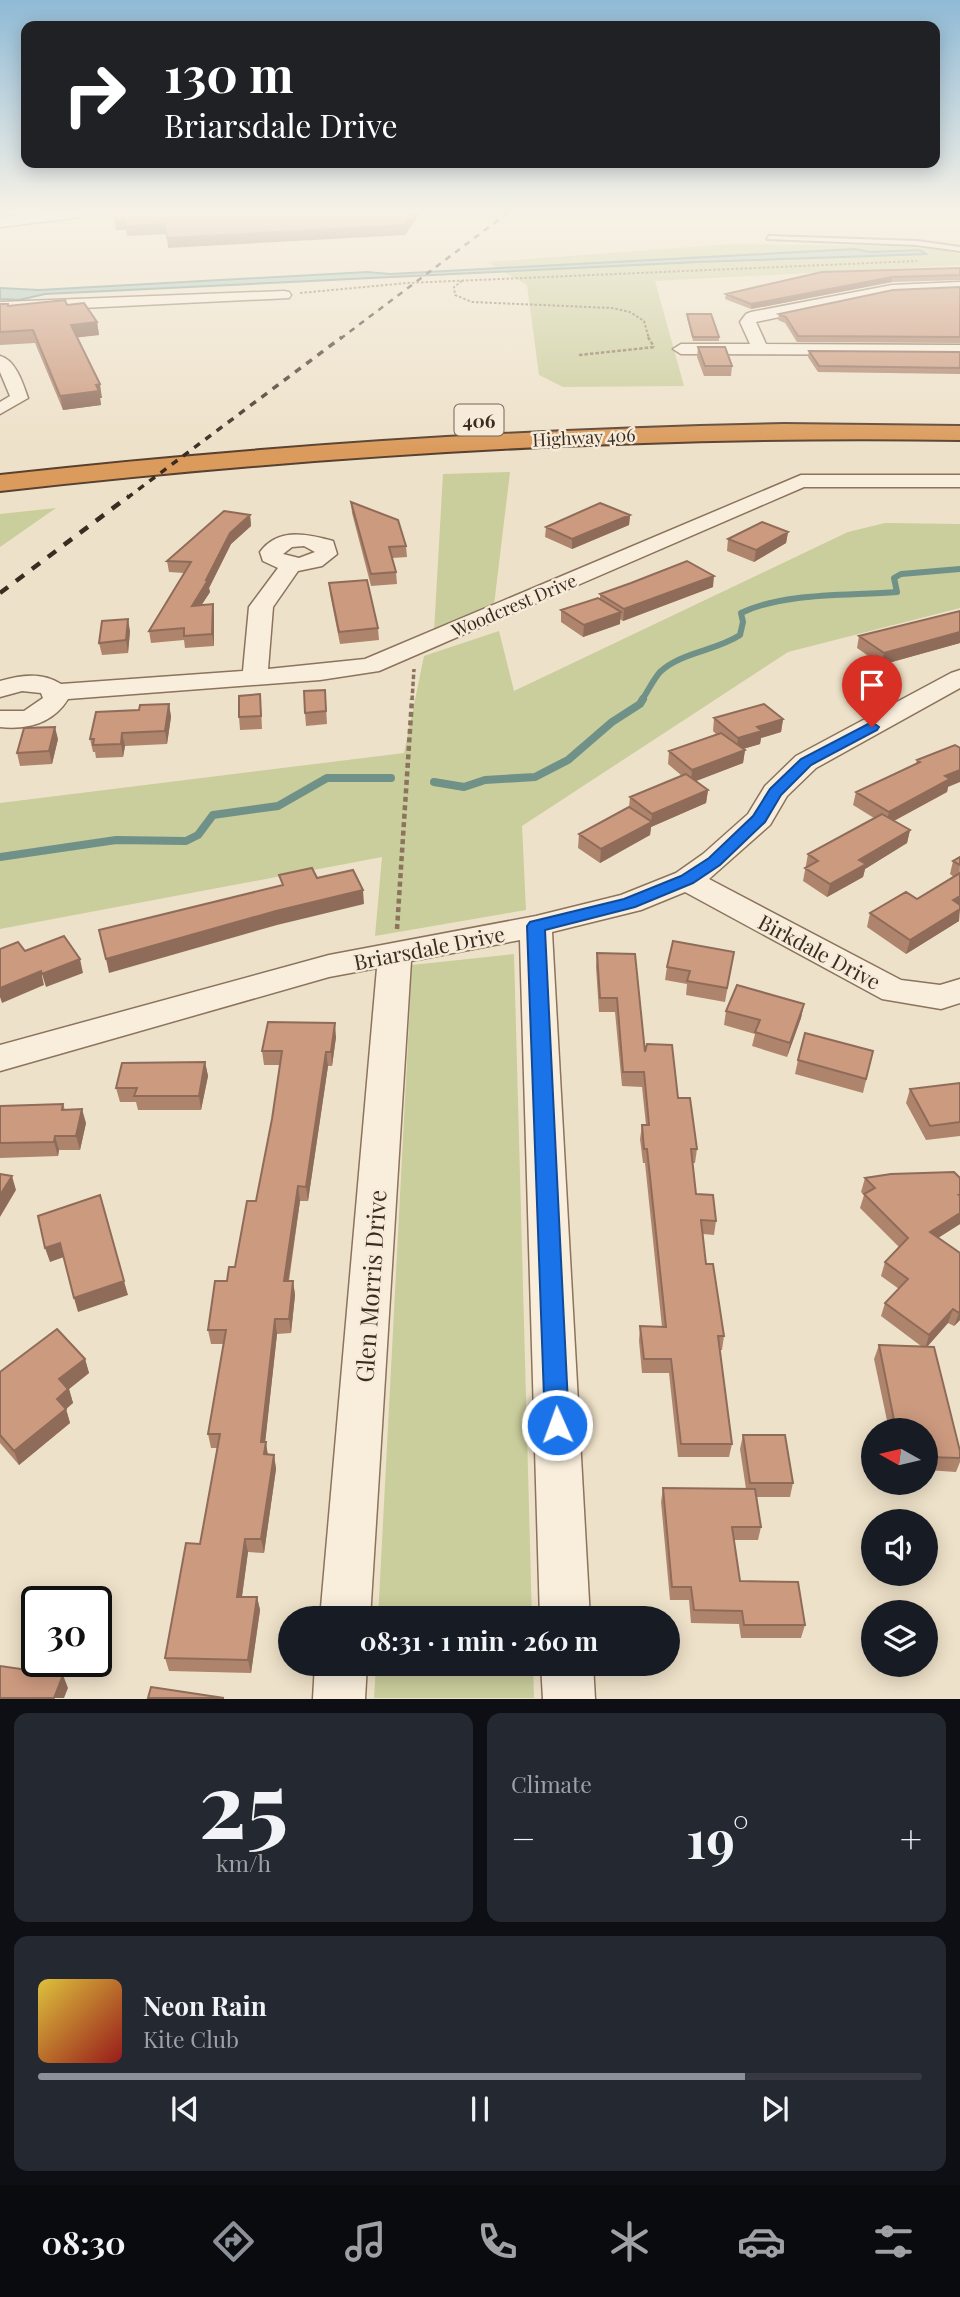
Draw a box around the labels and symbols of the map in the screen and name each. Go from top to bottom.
road number: 406 [454,404,504,436]
street label: Highway 406 [532,422,636,452]
street label: Woodcrest Drive [447,568,580,642]
pin [842,655,902,727]
street label: Birkdale Drive [754,907,886,995]
street label: Briarsdale Drive [351,919,507,975]
street label: Glen Morris Drive [347,1188,393,1384]
position arrow [520,1388,594,1462]
north arrow [861,1418,938,1494]
speed limit sign: 30 [21,1586,112,1677]

